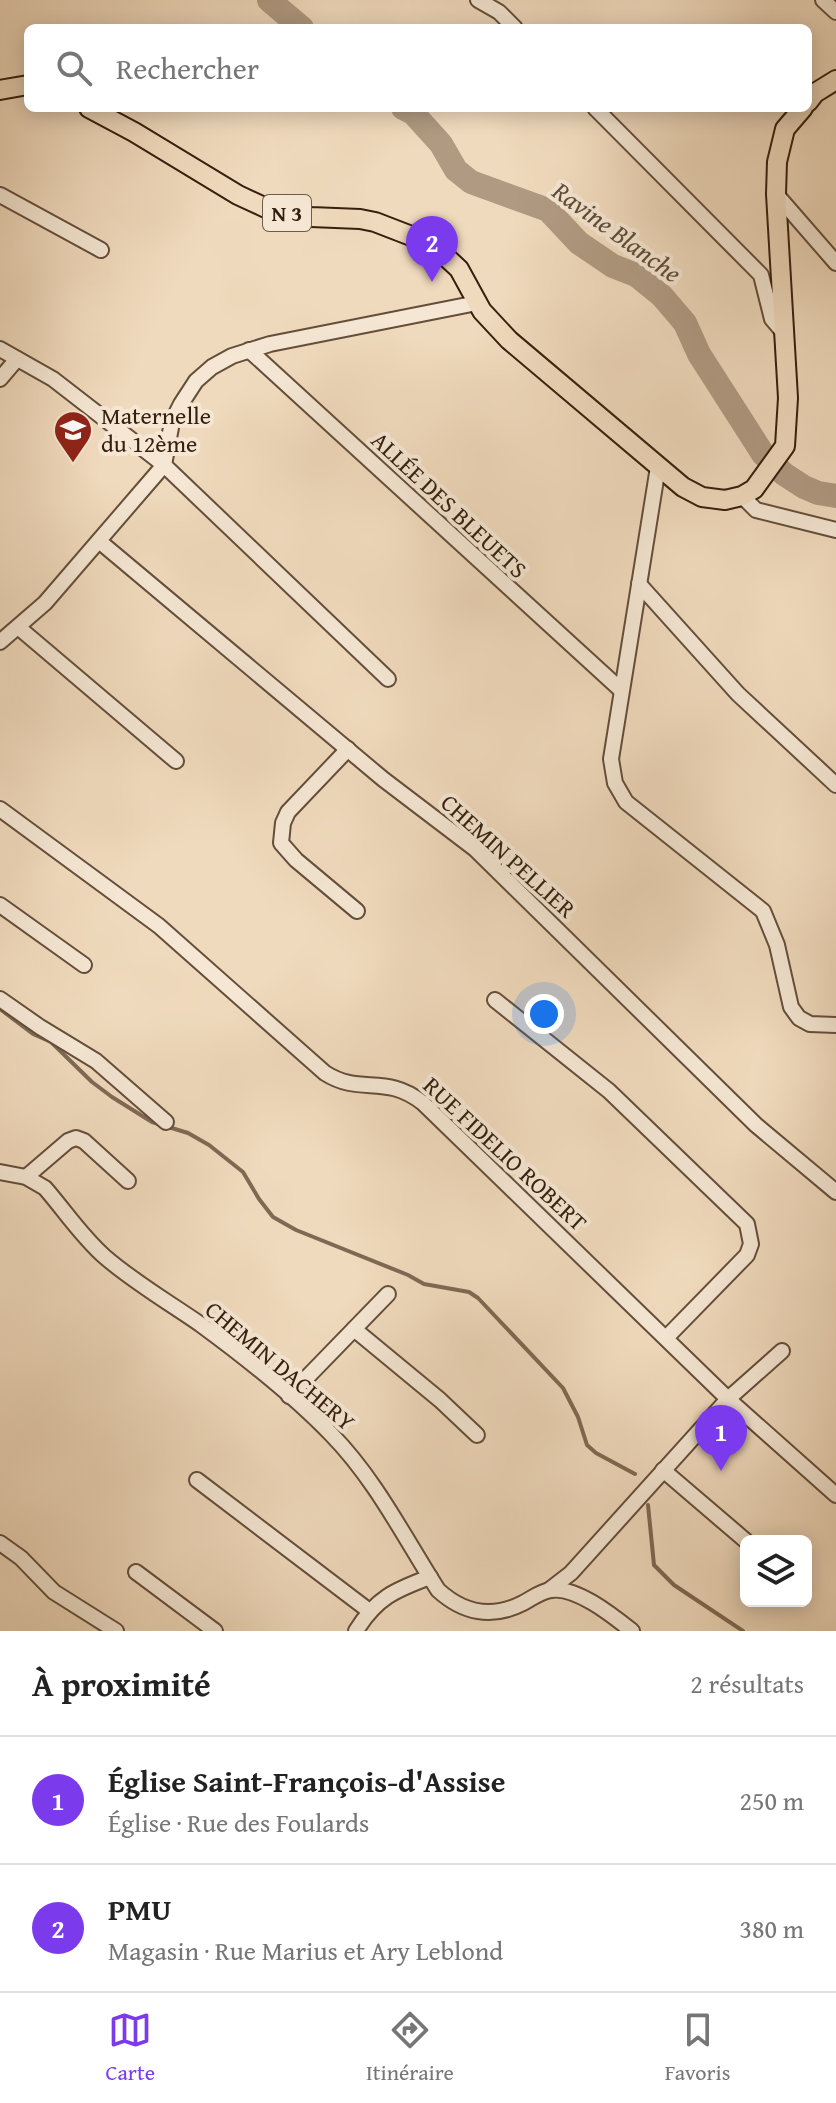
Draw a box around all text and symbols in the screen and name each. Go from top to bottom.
search box [24,24,812,112]
icon: search [52,46,96,90]
text: Rechercher [116,46,259,90]
water label: Ravine Blanche [544,171,690,292]
road number: N 3 [263,195,311,231]
pin: 2 [406,216,458,282]
place label: Maternelle du 12ème [101,398,211,461]
school or university icon: Maternelle du 12ème [52,409,94,464]
street label: ALLÉE DES BLEUETS [364,423,535,586]
street label: CHEMIN PELLIER [433,785,584,926]
your location [524,994,564,1034]
street label: RUE FIDELIO ROBERT [416,1068,595,1239]
street label: CHEMIN DACHERY [198,1292,363,1439]
pin: 1 [695,1405,747,1471]
map controls [740,1535,812,1607]
button: layers [740,1535,812,1607]
text: À proximité [32,1659,211,1708]
text: 2 résultats [690,1664,804,1703]
text: Église Saint-François-d'Assise [108,1759,505,1803]
text: 1 [51,1781,65,1820]
text: 250 m [739,1781,804,1820]
text: Église · Rue des Foulards [108,1803,369,1842]
text: PMU [108,1887,171,1931]
text: 2 [51,1909,65,1948]
text: 380 m [739,1909,804,1948]
text: Magasin · Rue Marius et Ary Leblond [108,1931,503,1970]
tab: Carte [105,2008,155,2088]
tab: Itinéraire [366,2008,454,2088]
tab: Favoris [665,2008,731,2088]

